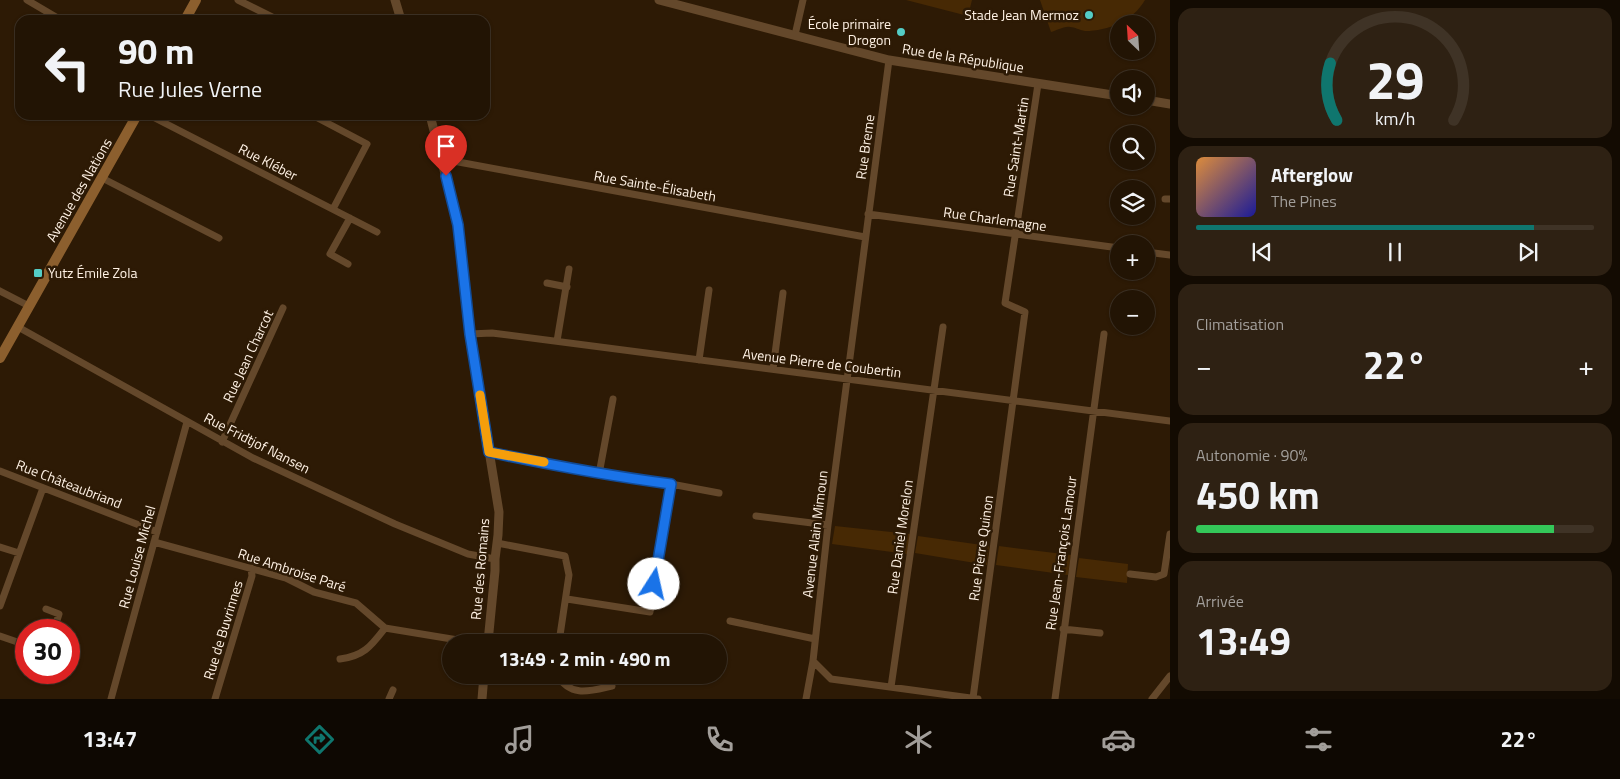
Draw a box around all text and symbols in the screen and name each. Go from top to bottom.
place label: Stade Jean Mermoz [964,4,1079,25]
marker: Stade Jean Mermoz [1083,9,1095,21]
place label: École primaire Drogon [808,13,891,50]
north arrow [1110,15,1155,60]
map controls [1110,15,1155,335]
text: 90 m [118,24,194,78]
marker: École primaire Drogon [895,26,907,38]
icon: left [35,35,100,100]
street label: Rue de la République [901,38,1025,77]
text: 29 [1366,40,1424,119]
button: sound [1110,70,1155,115]
text: Rue Jules Verne [118,72,262,106]
street label: Rue Saint-Martin [997,95,1034,199]
text: km/h [1375,105,1415,132]
street label: Rue Breme [850,113,879,181]
pin [425,125,467,176]
button: search [1110,125,1155,170]
icon: arrive [432,132,460,160]
street label: Avenue des Nations [40,134,117,246]
street label: Rue Kléber [235,138,302,185]
text: Afterglow [1271,160,1353,189]
street label: Rue Sainte-Élisabeth [592,164,718,207]
button: layers [1110,180,1155,225]
text: The Pines [1271,189,1337,213]
street label: Rue Charlemagne [942,201,1048,236]
button: + [1110,235,1155,280]
icon: previous [1248,238,1276,266]
icon: pause [1381,238,1409,266]
icon: next [1514,238,1542,266]
place label: Yutz Émile Zola [48,262,137,283]
marker: Yutz Émile Zola [32,267,44,279]
button: − [1110,290,1155,335]
street label: Rue Jean Charcot [217,306,278,406]
text: Climatisation [1196,312,1284,336]
text: 22° [1363,336,1427,394]
street label: Avenue Pierre de Coubertin [742,342,903,383]
text: − [1196,344,1212,387]
text: + [1578,344,1594,387]
street label: Rue Fridtjof Nansen [200,407,314,478]
text: Autonomie · 90% [1196,443,1308,467]
street label: Rue Châteaubriand [13,454,125,513]
text: 450 km [1196,466,1320,524]
street label: Avenue Alain Mimoun [796,469,833,599]
street label: Rue Jean-François Lamour [1039,474,1082,631]
street label: Rue Daniel Morelon [881,478,918,595]
street label: Rue Pierre Quinon [963,494,998,602]
street label: Rue Louise Michel [113,503,160,611]
street label: Rue des Romains [465,517,494,621]
street label: Rue Ambroise Paré [235,542,349,597]
position arrow [627,557,679,609]
street label: Rue de Buvrinnes [197,578,248,682]
text: Arrivée [1196,589,1244,613]
text: 13:49 [1196,612,1291,670]
speed limit sign: 30 [15,619,80,684]
text: 13:49 · 2 min · 490 m [498,644,671,673]
text: 13:47 [82,722,137,756]
icon: directions [302,722,337,757]
icon: music [502,722,537,757]
icon: phone [702,722,737,757]
icon: climate [901,722,936,757]
icon: car [1101,722,1136,757]
icon: filters [1301,722,1336,757]
text: 22° [1501,722,1538,756]

